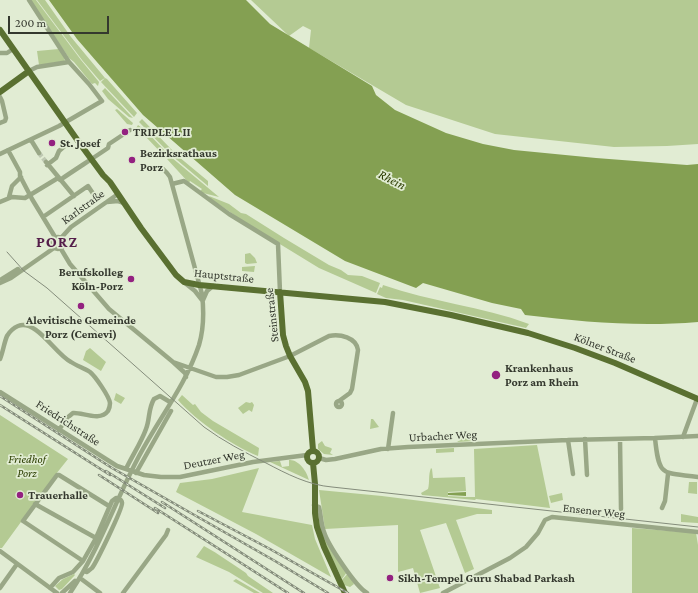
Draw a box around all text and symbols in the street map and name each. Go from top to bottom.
scale bar [10,8,111,34]
text: 200 m [15,16,46,30]
place label: TRIPLE L II [133,125,191,139]
marker: TRIPLE L II [120,127,130,137]
place label: St. Josef [60,136,100,150]
marker: St. Josef [47,138,57,148]
place label: Bezirksrathaus Porz [140,146,217,174]
marker: Bezirksrathaus Porz [127,155,137,165]
water label: Rhein [376,167,408,193]
street label: Karlstraße [59,187,107,227]
district label: PORZ [36,232,78,252]
place label: Berufskolleg Köln-Porz [59,265,123,293]
street label: Hauptstraße [193,266,255,286]
marker: Berufskolleg Köln-Porz [126,274,136,284]
street label: Steinstraße [262,287,282,343]
marker: Alevitische Gemeinde Porz (Cemevi) [76,301,86,311]
place label: Alevitische Gemeinde Porz (Cemevi) [26,313,136,341]
street label: Kölner Straße [572,330,638,366]
place label: Krankenhaus Porz am Rhein [505,361,579,389]
marker: Krankenhaus Porz am Rhein [490,369,502,381]
street label: Friedrichstraße [33,397,103,449]
street label: Urbacher Weg [408,427,478,445]
street label: Deutzer Weg [182,447,246,473]
park label: Friedhof Porz [8,452,46,480]
place label: Trauerhalle [28,488,88,502]
marker: Trauerhalle [15,490,25,500]
street label: Ensener Weg [562,501,626,521]
place label: Sikh-Tempel Guru Shabad Parkash [398,571,575,585]
marker: Sikh-Tempel Guru Shabad Parkash [385,573,395,583]

